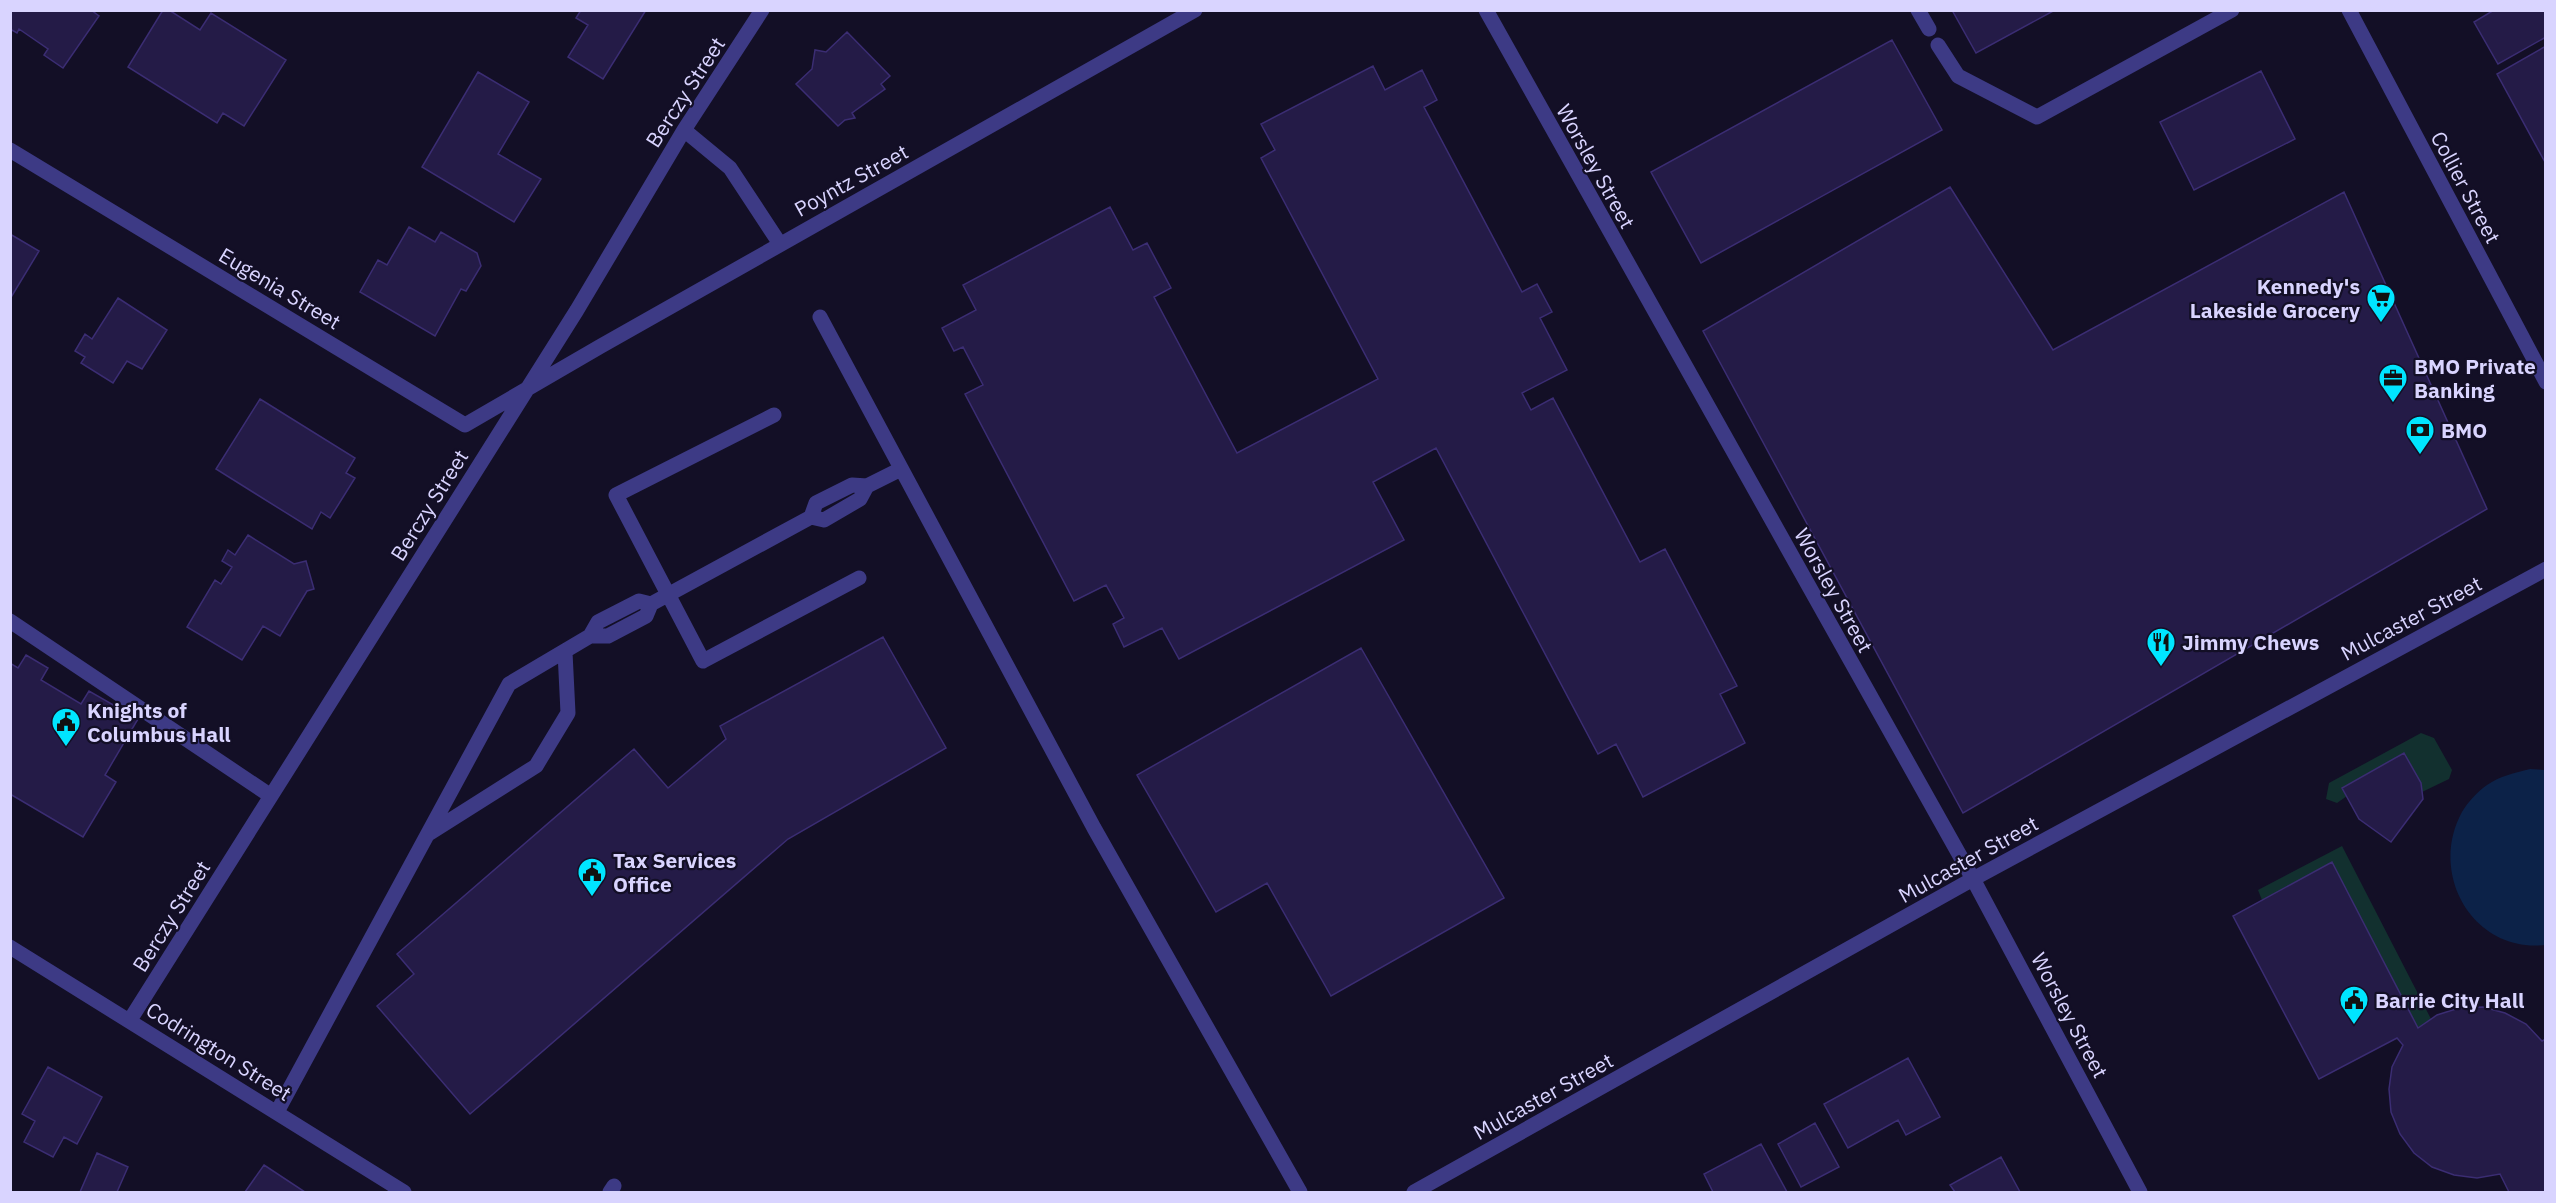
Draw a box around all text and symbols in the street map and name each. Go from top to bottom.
street label: Berczy Street [639,31,731,153]
street label: Worsley Street [1550,99,1642,233]
street label: Collier Street [2425,126,2507,248]
street label: Poyntz Street [789,137,913,223]
street label: Eugenia Street [214,241,346,335]
place label: Kennedy's Lakeside Grocery [2190,272,2361,324]
supermarket icon: Kennedy's Lakeside Grocery [2365,282,2397,324]
place label: BMO Private Banking [2414,352,2536,404]
office icon: BMO Private Banking [2377,362,2409,404]
bank icon: BMO [2404,414,2436,456]
place label: BMO [2441,416,2487,444]
street label: Berczy Street [384,444,474,566]
street label: Worsley Street [1788,523,1880,657]
street label: Mulcaster Street [2336,569,2486,667]
restaurant icon: Jimmy Chews [2145,626,2177,668]
place label: Jimmy Chews [2182,628,2319,656]
place label: Knights of Columbus Hall [87,696,231,748]
public building icon: Knights of Columbus Hall [50,706,82,748]
street label: Mulcaster Street [1893,809,2043,909]
place label: Tax Services Office [613,846,736,898]
street label: Berczy Street [126,855,216,977]
public building icon: Tax Services Office [576,856,608,898]
street label: Worsley Street [2025,947,2115,1083]
public building icon: Barrie City Hall [2338,984,2370,1026]
place label: Barrie City Hall [2375,986,2524,1014]
street label: Codrington Street [141,995,297,1107]
street label: Mulcaster Street [1468,1046,1618,1146]

